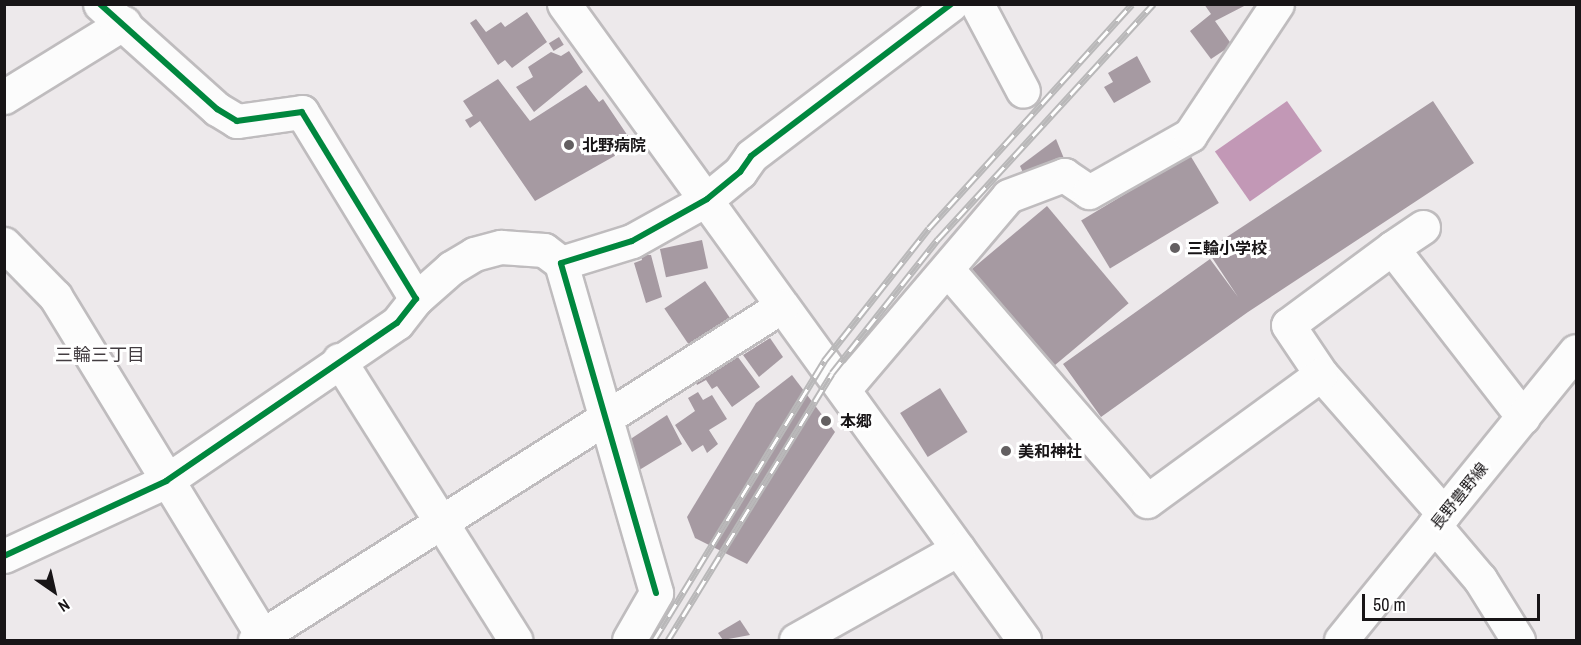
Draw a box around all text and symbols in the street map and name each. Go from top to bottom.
place label: 北野病院 [582,135,646,155]
marker: 北野病院 [560,136,578,154]
place label: 三輪小学校 [1187,238,1267,258]
marker: 三輪小学校 [1168,241,1182,255]
district label: 三輪三丁目 [55,344,145,366]
place label: 本郷 [840,411,872,431]
marker: 本郷 [817,412,835,430]
place label: 美和神社 [1018,441,1082,461]
marker: 美和神社 [999,444,1013,458]
street label: 長野豊野線 [1426,459,1492,533]
north arrow [24,561,84,621]
scale bar [1365,582,1544,620]
text: 50 m [1373,592,1406,617]
text: N [54,594,74,618]

